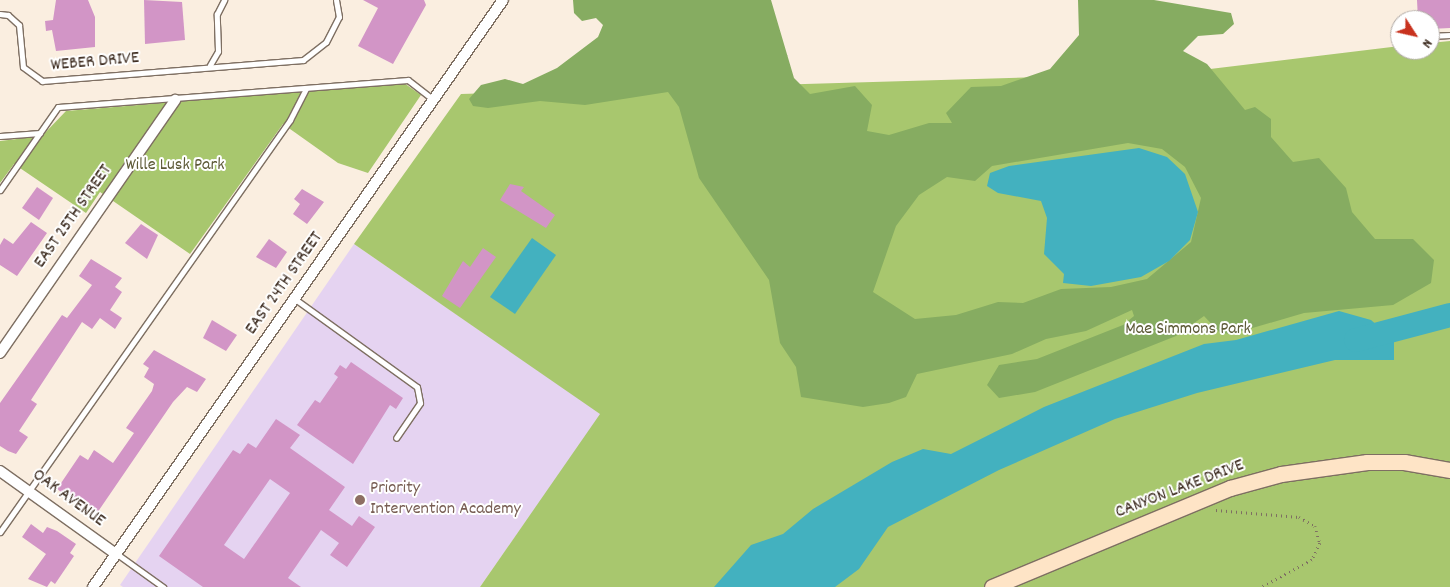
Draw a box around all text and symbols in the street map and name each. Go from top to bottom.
north arrow [1390,10,1440,60]
text: N [1416,34,1437,52]
street label: WEBER DRIVE [50,48,140,78]
park label: Wille Lusk Park [125,155,225,177]
street label: EAST 25TH STREET [30,161,118,273]
street label: EAST 24TH STREET [242,228,328,340]
park label: Mae Simmons Park [1125,319,1251,341]
street label: CANYON LAKE DRIVE [1113,456,1247,524]
street label: OAK AVENUE [27,465,109,533]
place label: Priority Intervention Academy [370,479,521,522]
marker: Priority Intervention Academy [354,494,366,506]

